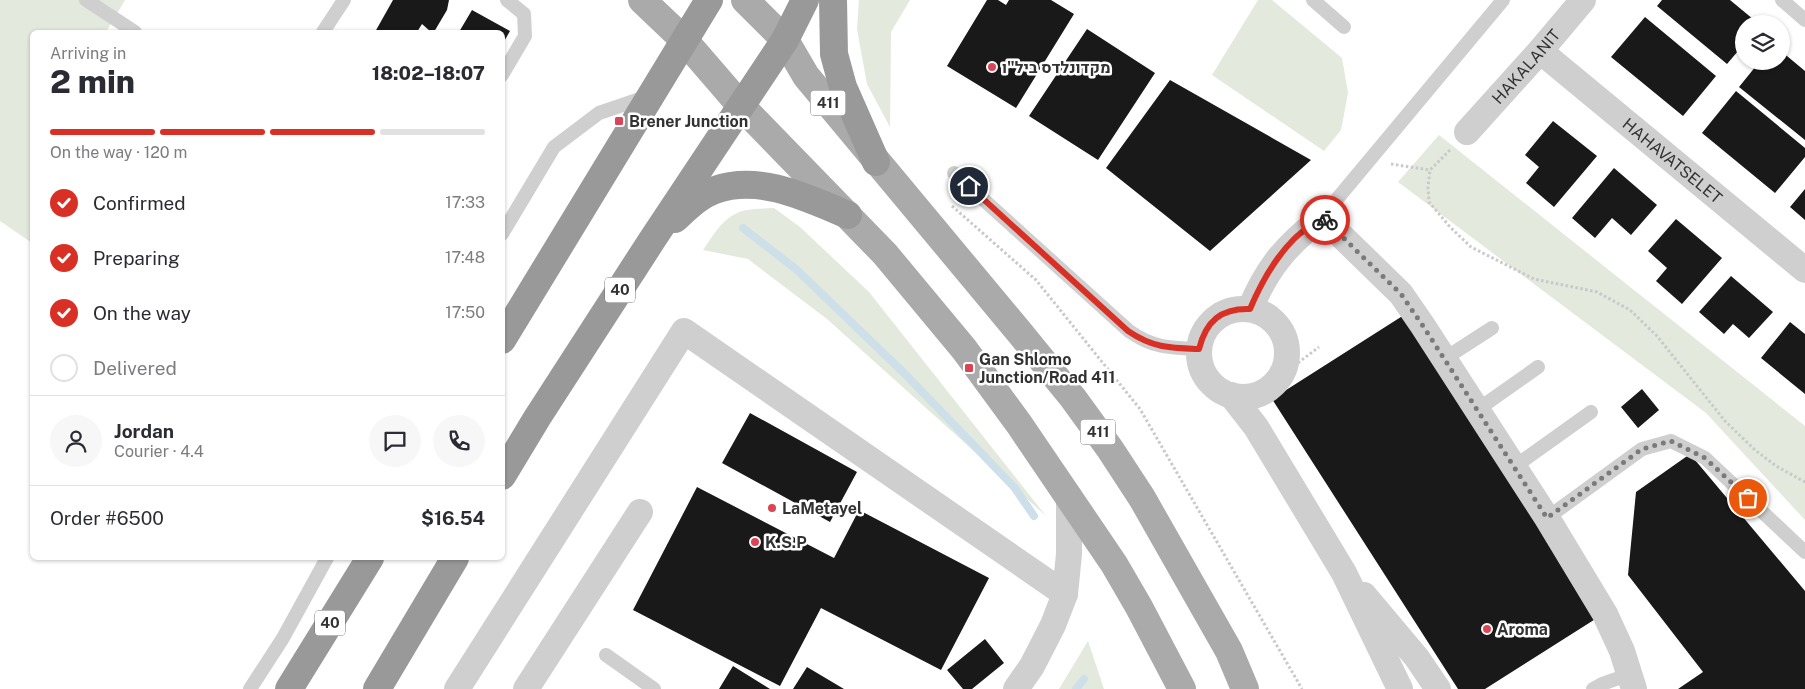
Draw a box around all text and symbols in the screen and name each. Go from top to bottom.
map controls [1735,15,1790,70]
button: layers [1735,15,1790,70]
street label: HAKALANIT [1488,25,1564,108]
text: Arriving in [50,44,126,63]
place label: מקדונלדס ביל"ו [1002,58,1111,77]
marker: מקדונלדס ביל"ו [986,61,998,73]
text: 18:02–18:07 [372,62,485,84]
text: 2 min [50,63,135,100]
road number: 411 [810,90,846,116]
place label: Brener Junction [629,112,748,131]
street label: HAHAVATSELET [1619,114,1726,208]
marker: Brener Junction [613,115,625,127]
text: On the way · 120 m [50,143,187,162]
pin [948,165,990,207]
icon: home [955,172,983,200]
icon: check [50,189,78,217]
text: Confirmed [93,192,186,214]
text: 17:33 [445,193,485,212]
courier [1300,195,1350,245]
icon: bike [1311,206,1339,234]
icon: check [50,244,78,272]
text: Preparing [93,247,180,269]
text: 17:48 [445,248,485,267]
road number: 40 [605,278,635,302]
icon: check [50,299,78,327]
text: On the way [93,302,191,324]
text: 17:50 [445,303,485,322]
place label: Gan Shlomo Junction/Road 411 [979,350,1115,387]
text: Delivered [93,357,177,379]
marker: Gan Shlomo Junction/Road 411 [963,362,975,374]
button: person [50,415,102,467]
button: chat [369,415,421,467]
button: phone [433,415,485,467]
text: Jordan [114,420,174,442]
road number: 411 [1080,420,1116,444]
text: Courier · 4.4 [114,442,204,461]
pin [1727,477,1769,519]
icon: bag [1734,484,1762,512]
place label: LaMetayel [782,499,862,518]
marker: LaMetayel [766,502,778,514]
text: Order #6500 [50,507,164,529]
text: $16.54 [421,507,485,529]
place label: K.S.P [765,533,807,552]
marker: K.S.P [749,536,761,548]
road number: 40 [315,610,345,636]
place label: Aroma [1497,620,1548,639]
marker: Aroma [1481,623,1493,635]

